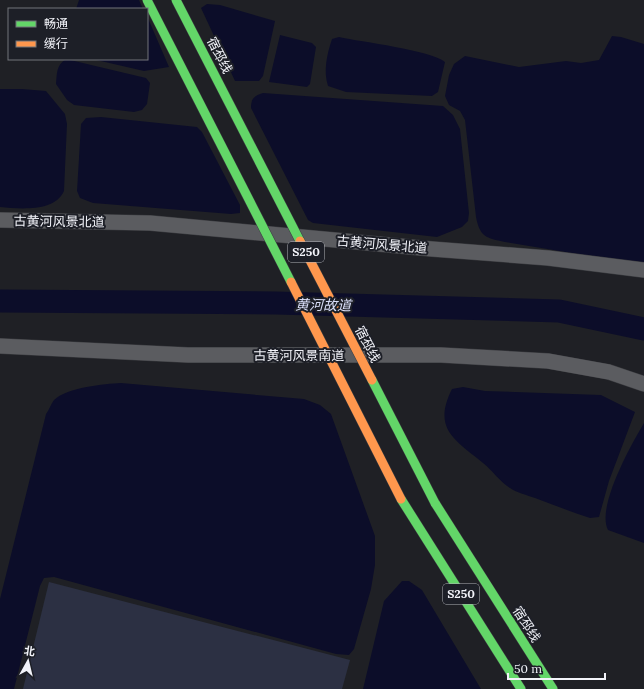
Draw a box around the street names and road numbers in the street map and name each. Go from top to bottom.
street label: 宿邳线 [203,34,236,76]
street label: 古黄河风景北道 [13,212,105,231]
street label: 古黄河风景北道 [336,232,428,257]
road number: S250 [288,242,324,262]
street label: 宿邳线 [351,323,384,365]
street label: 古黄河风景南道 [253,347,345,364]
road number: S250 [443,584,479,604]
street label: 宿邳线 [509,603,544,645]

